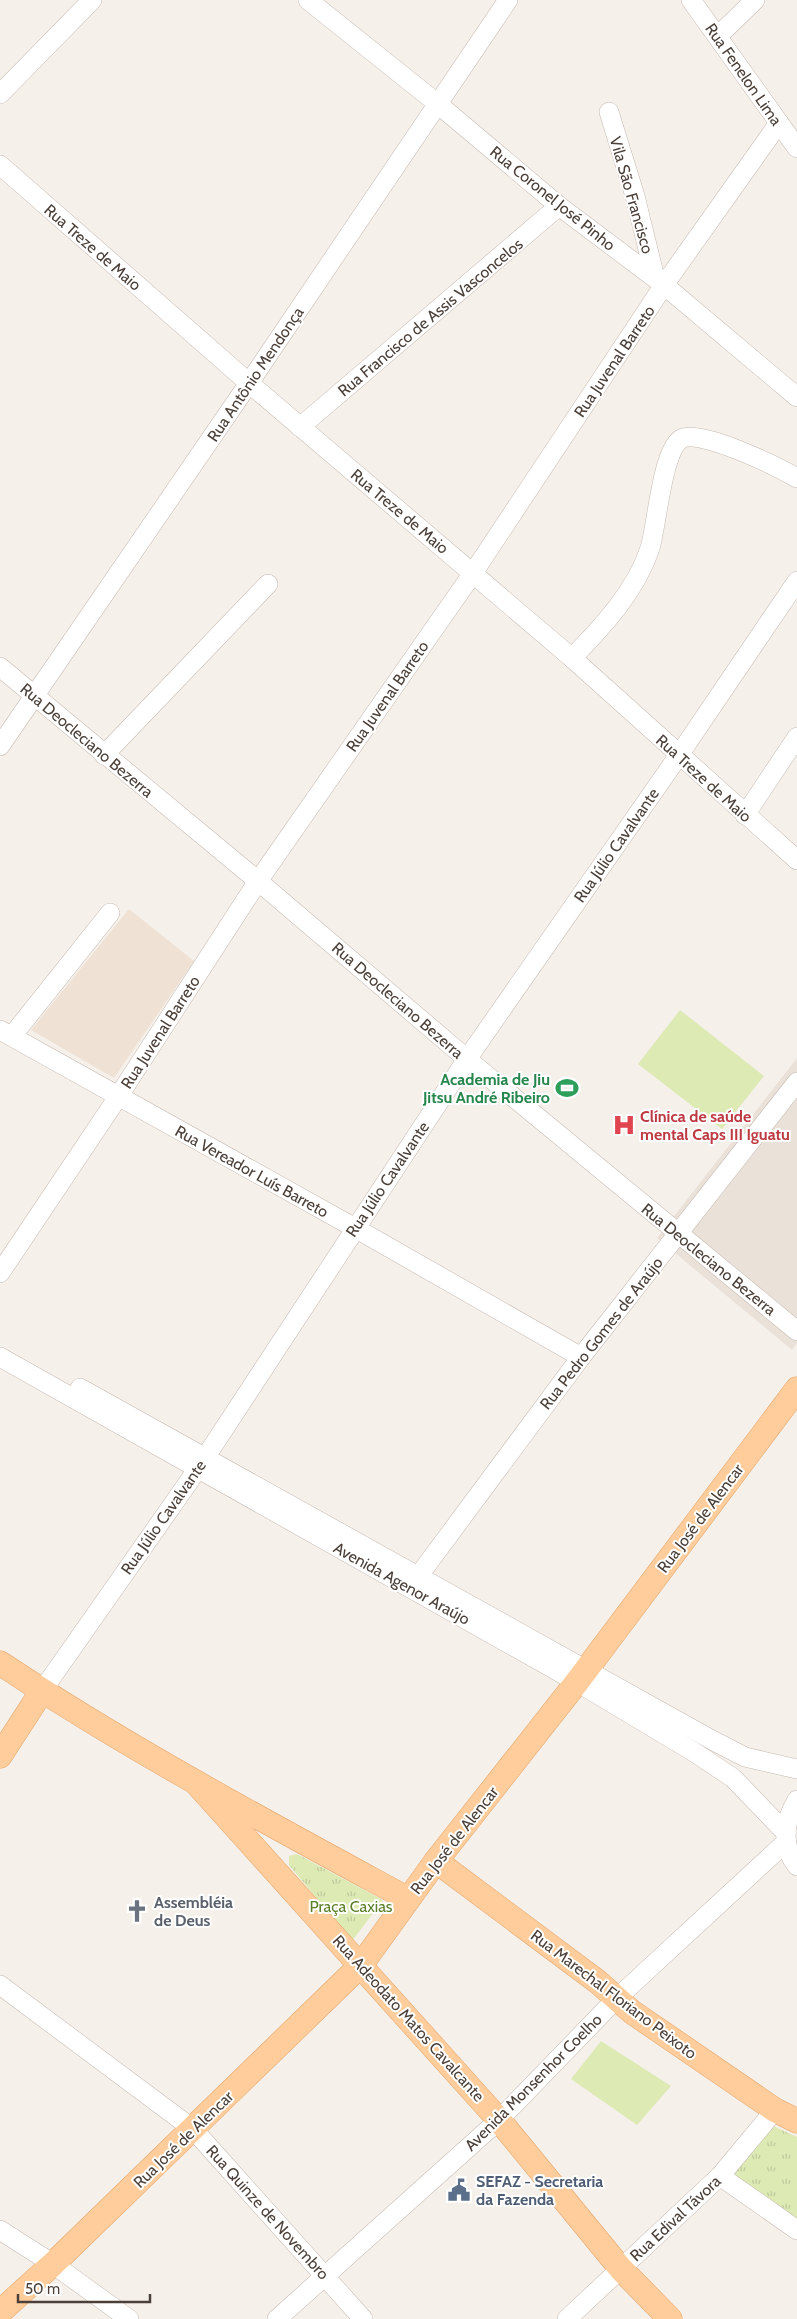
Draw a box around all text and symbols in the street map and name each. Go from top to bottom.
street label: Rua Fenelon Lima [701,20,786,129]
street label: Vila São Francisco [606,134,657,256]
street label: Rua Coronel José Pinho [486,142,619,255]
street label: Rua Treze de Maio [40,200,145,295]
street label: Rua Francisco de Assis Vasconcelos [334,234,527,400]
street label: Rua Juvenal Barreto [570,302,659,421]
street label: Rua Antônio Mendonça [203,303,308,445]
street label: Rua Treze de Maio [347,465,453,558]
street label: Rua Juvenal Barreto [342,637,433,755]
street label: Rua Deocleciano Bezerra [16,679,157,802]
street label: Rua Treze de Maio [652,731,755,826]
street label: Rua Júlio Cavalvante [570,784,663,906]
street label: Rua Deocleciano Bezerra [328,938,467,1063]
street label: Rua Juvenal Barreto [117,972,204,1092]
place label: Academia de Jiu Jitsu André Ribeiro [422,1070,550,1107]
sports icon: Academia de Jiu Jitsu André Ribeiro [554,1075,580,1101]
place label: Clínica de saúde mental Caps III Iguatu [640,1107,790,1144]
hospital icon: Clínica de saúde mental Caps III Iguatu [611,1112,637,1138]
street label: Rua Júlio Cavalvante [342,1118,433,1241]
street label: Rua Vereador Luís Barreto [172,1121,332,1222]
street label: Rua Deocleciano Bezerra [638,1199,780,1320]
street label: Rua Pedro Gomes de Araújo [536,1253,667,1413]
street label: Rua Júlio Cavalvante [117,1456,210,1578]
street label: Rua José de Alencar [653,1459,748,1577]
street label: Avenida Agenor Araújo [330,1538,473,1629]
street label: Rua José de Alencar [406,1782,503,1898]
place label: Assembléia de Deus [154,1893,233,1930]
park label: Praça Caxias [309,1897,393,1916]
church icon: Assembléia de Deus [124,1898,150,1924]
street label: Rua Marechal Floriano Peixoto [527,1926,701,2063]
street label: Rua Adeodato Matos Cavalcante [329,1931,488,2105]
street label: Avenida Monsenhor Coelho [461,2010,606,2155]
street label: Rua José de Alencar [129,2086,238,2192]
street label: Rua Quinze de Novembro [202,2141,333,2284]
street label: Rua Edival Távora [626,2171,725,2265]
place label: SEFAZ - Secretaria da Fazenda [476,2172,603,2209]
public building icon: SEFAZ - Secretaria da Fazenda [446,2177,472,2203]
scale bar [18,2272,150,2304]
text: 50 m [25,2280,60,2298]

